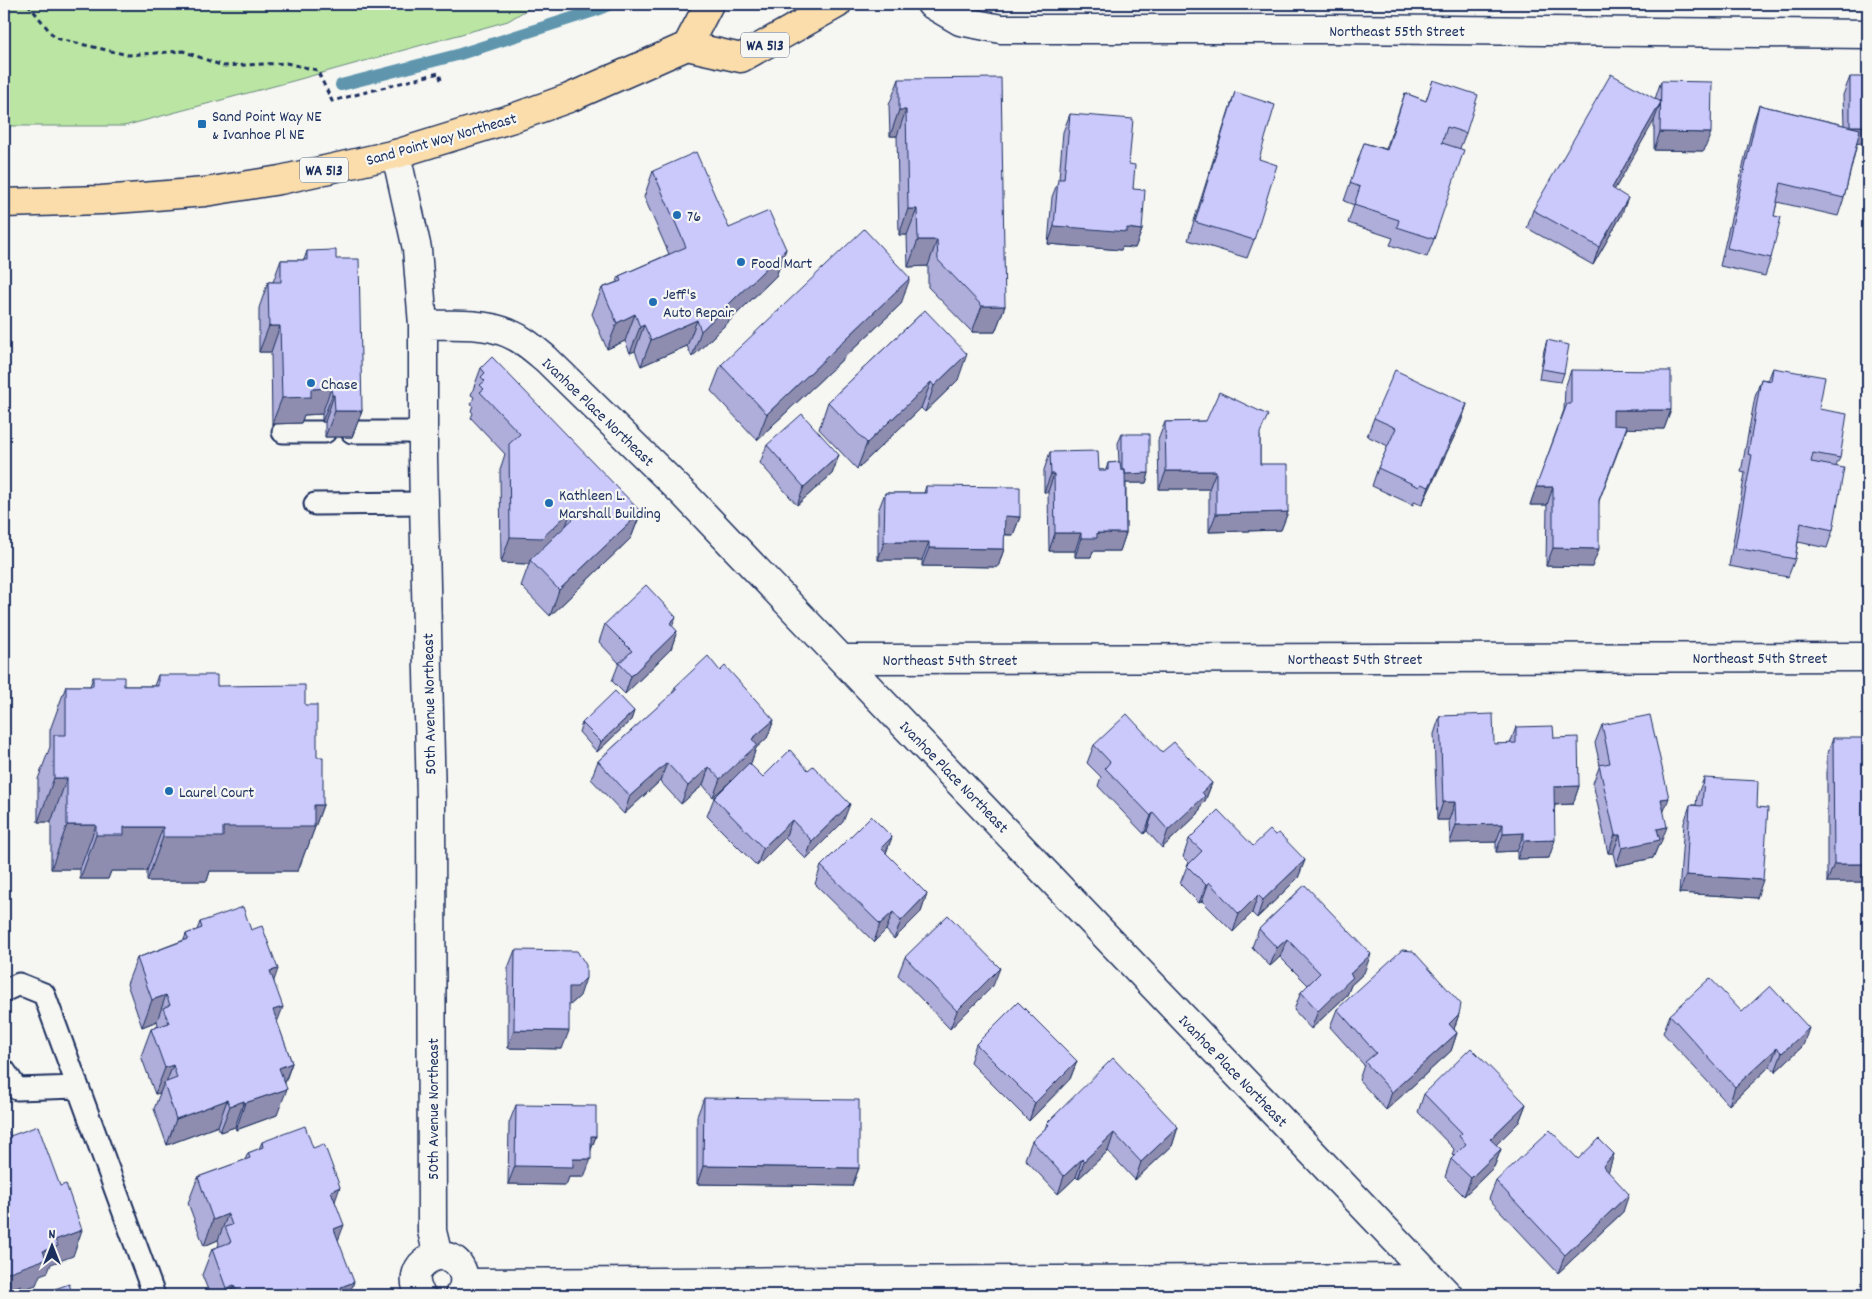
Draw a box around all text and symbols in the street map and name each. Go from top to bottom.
street label: Northeast 55th Street [1329,21,1465,44]
road number: WA 513 [741,32,789,58]
place label: Sand Point Way NE & Ivanhoe Pl NE [212,106,322,147]
street label: Sand Point Way Northeast [364,108,520,173]
marker: Sand Point Way NE & Ivanhoe Pl NE [196,118,208,130]
road number: WA 513 [300,158,348,182]
place label: 76 [687,206,701,229]
marker: 76 [671,209,683,221]
place label: Food Mart [751,253,812,276]
marker: Food Mart [735,256,747,268]
place label: Jeff's Auto Repair [663,284,734,325]
marker: Jeff's Auto Repair [647,296,659,308]
street label: Ivanhoe Place Northeast [536,353,659,473]
place label: Chase [321,374,358,397]
marker: Chase [305,377,317,389]
place label: Kathleen L. Marshall Building [559,485,661,526]
marker: Kathleen L. Marshall Building [543,497,555,509]
street label: 50th Avenue Northeast [418,633,443,775]
street label: Northeast 54th Street [1693,648,1828,671]
street label: Northeast 54th Street [1288,649,1423,672]
street label: Northeast 54th Street [883,650,1018,673]
street label: Ivanhoe Place Northeast [893,716,1013,839]
place label: Laurel Court [179,782,254,805]
marker: Laurel Court [163,785,175,797]
street label: Ivanhoe Place Northeast [1172,1010,1292,1133]
street label: 50th Avenue Northeast [423,1038,446,1180]
north arrow [28,1222,78,1272]
text: N [49,1225,56,1245]

